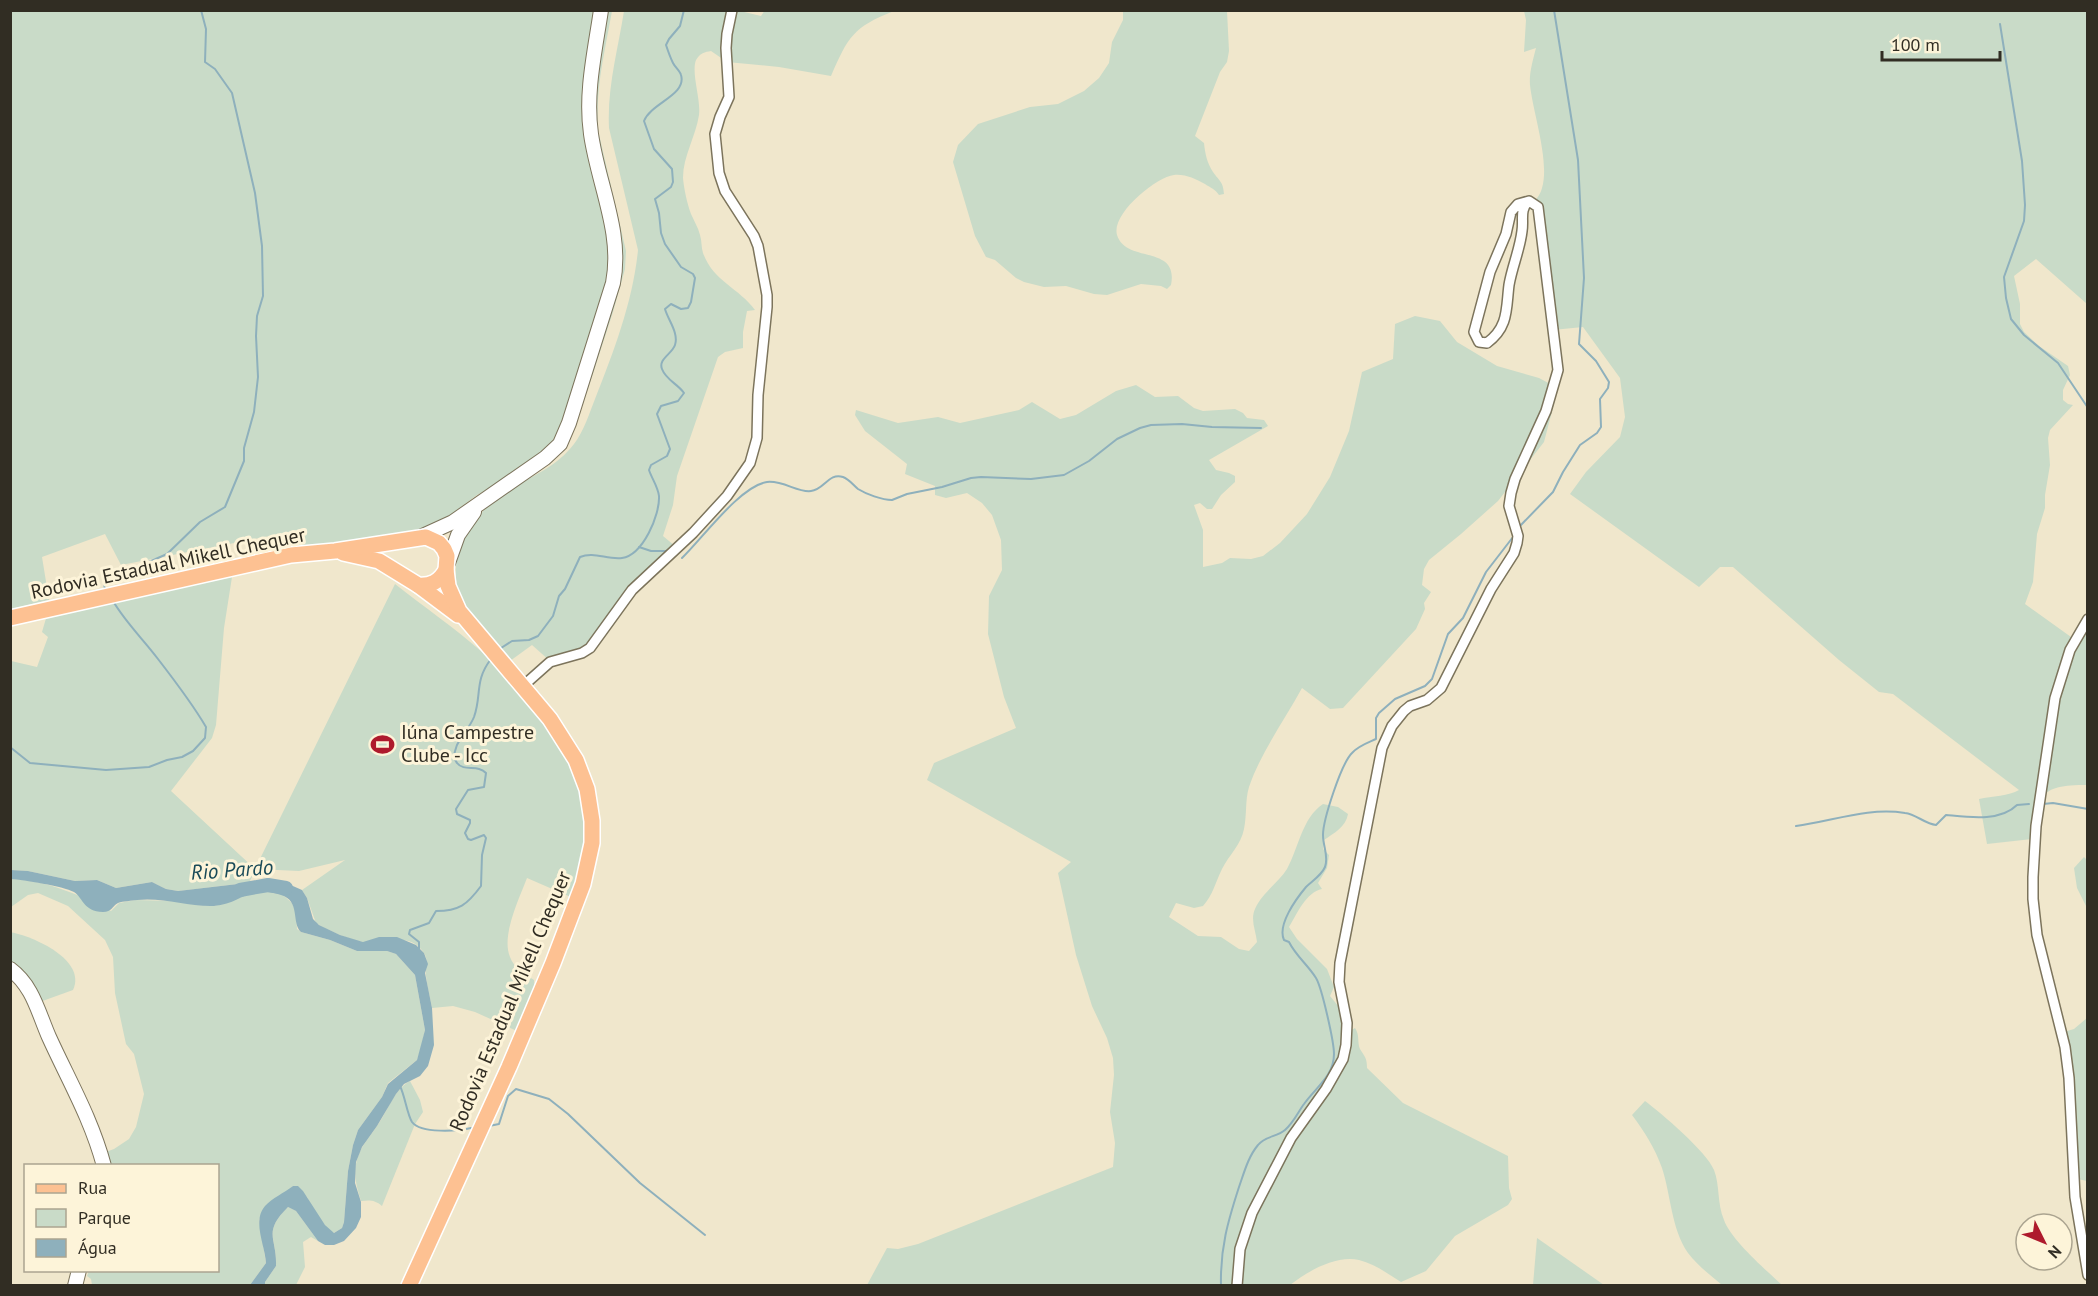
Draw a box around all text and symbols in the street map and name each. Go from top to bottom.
scale bar [1882,24,2000,62]
text: 100 m [1891,33,1940,56]
street label: Rodovia Estadual Mikell Chequer [28,521,308,605]
place label: Iúna Campestre Clube - Icc [401,719,534,768]
sports icon: Iúna Campestre Clube - Icc [370,731,396,757]
water label: Rio Pardo [190,853,274,886]
street label: Rodovia Estadual Mikell Chequer [443,867,577,1135]
legend [24,1164,219,1272]
text: Rua [78,1176,107,1199]
text: Parque [78,1206,131,1229]
north arrow [2014,1212,2074,1272]
text: Água [78,1236,117,1259]
text: N [2044,1242,2066,1263]

